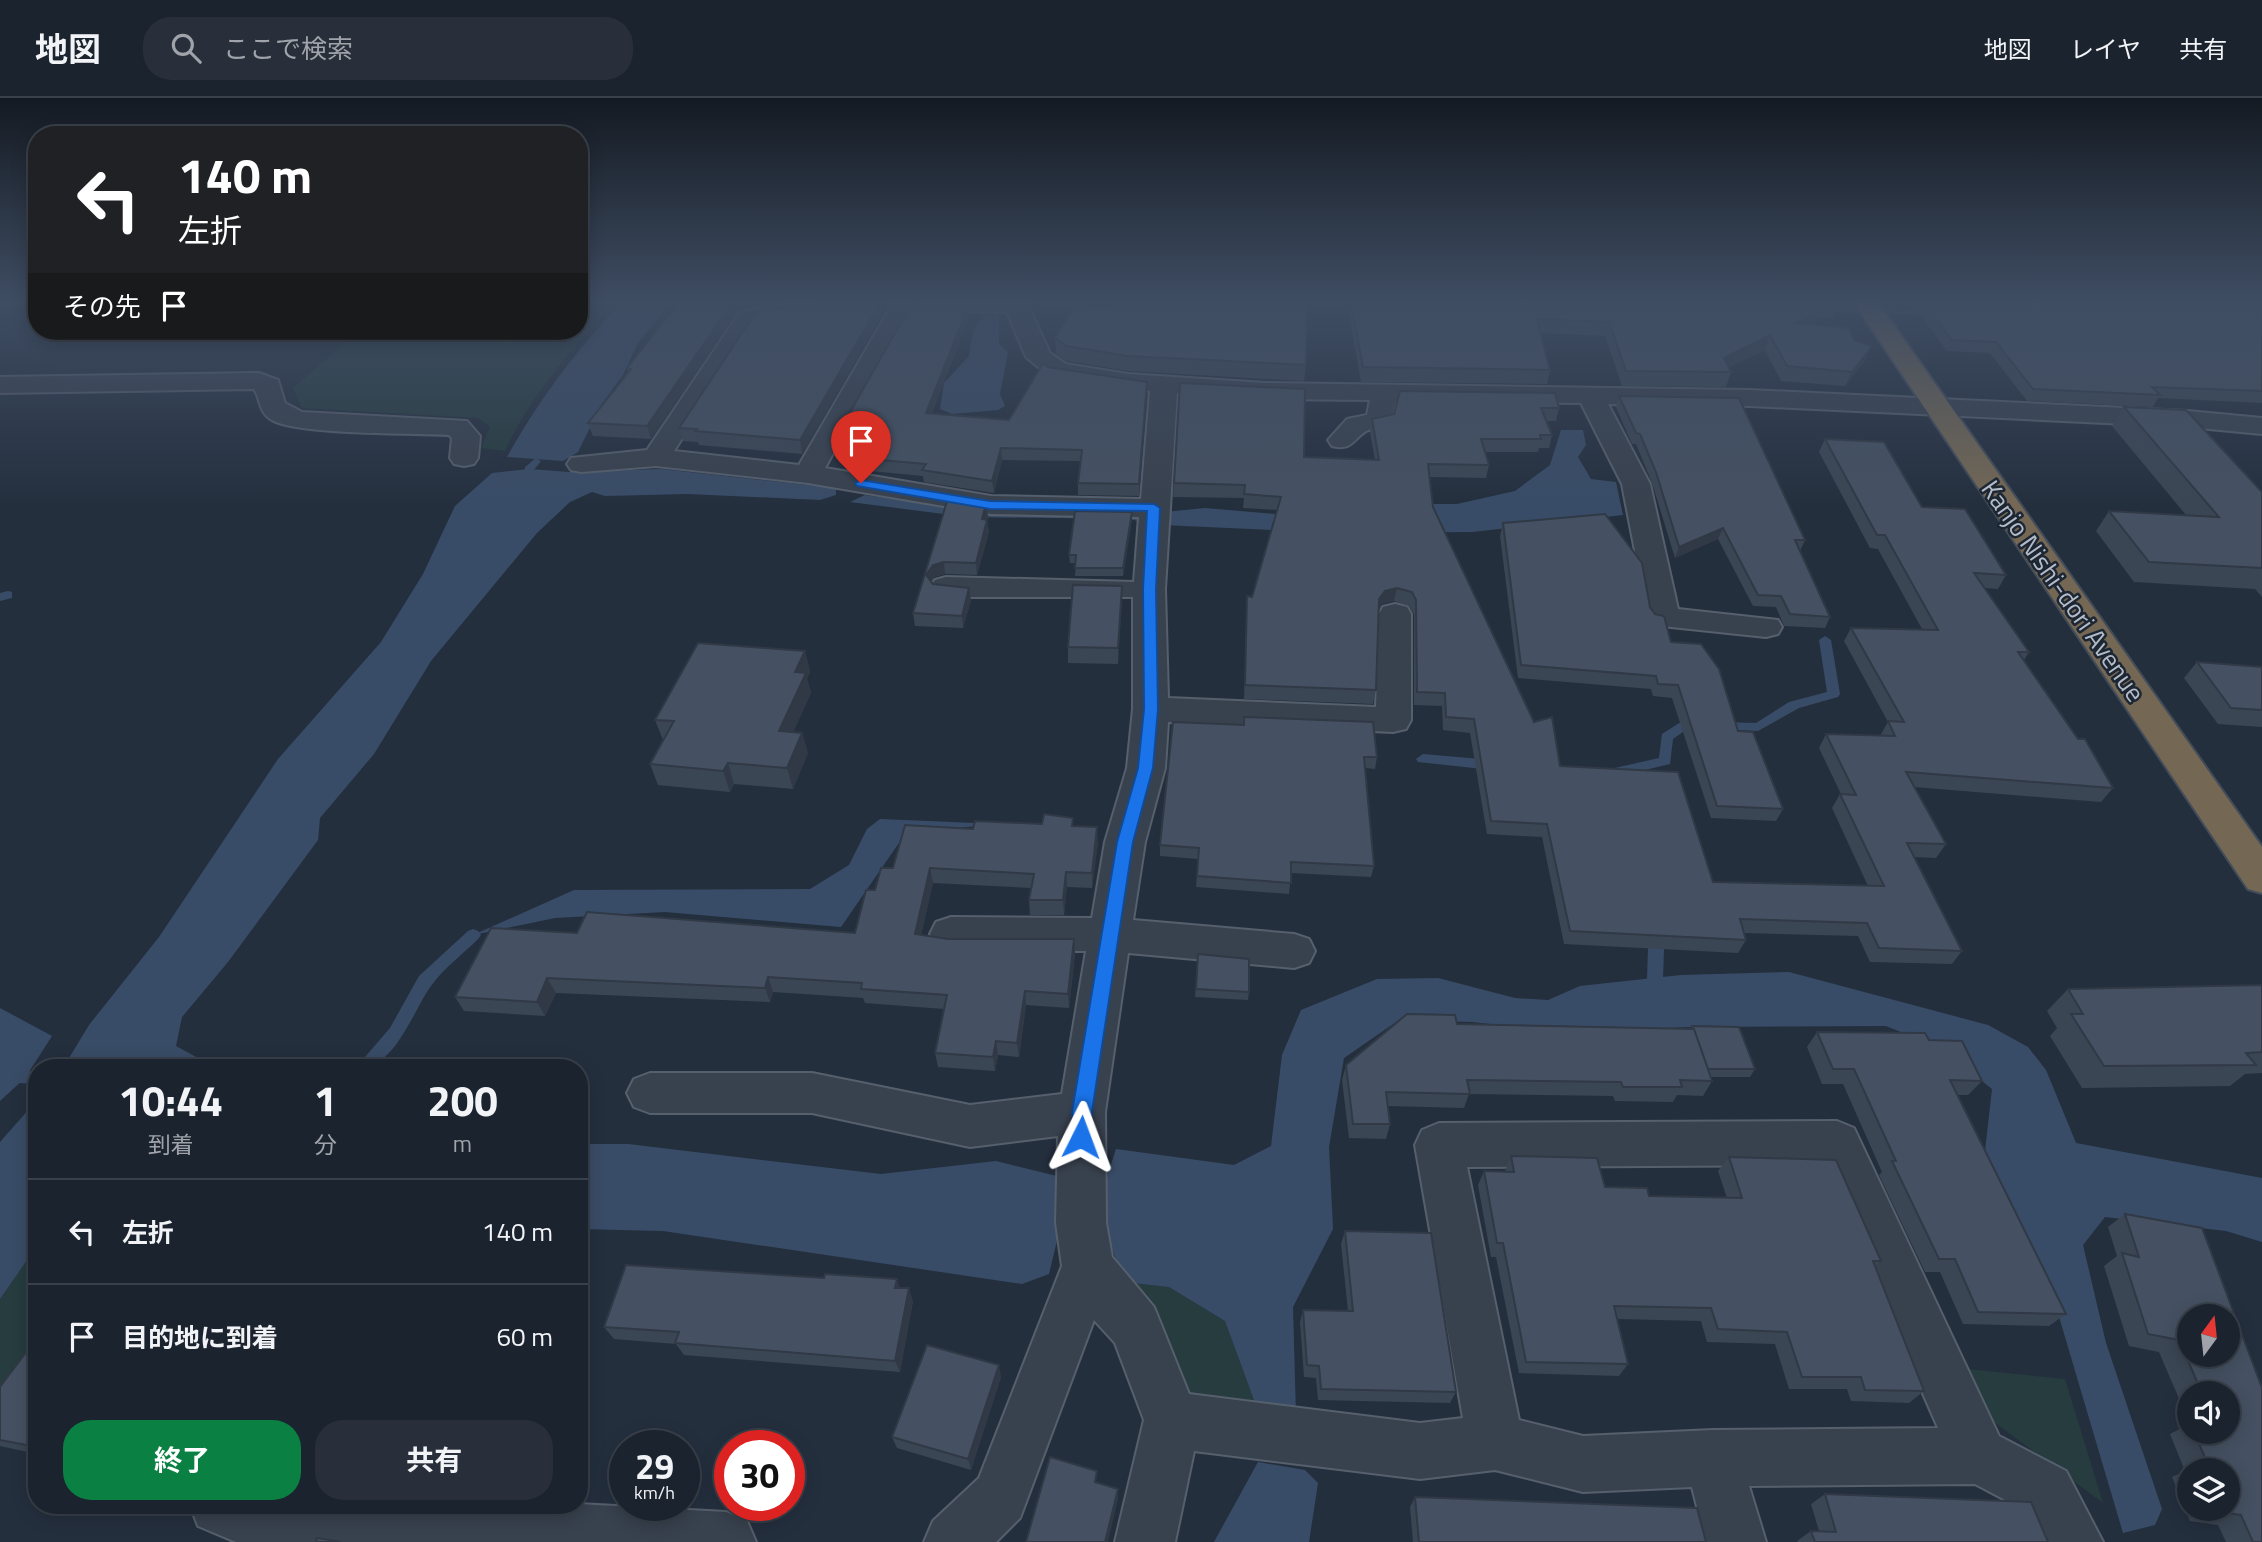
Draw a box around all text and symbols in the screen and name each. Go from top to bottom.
search box [143,17,633,80]
text: 地図 [35,24,101,74]
icon: search [167,29,205,67]
text: ここで検索 [223,29,353,68]
text: 地図 [1984,31,2032,67]
text: レイヤ [2070,31,2141,67]
text: 共有 [2179,31,2227,67]
text: 140 m [178,137,312,212]
icon: left [63,154,154,245]
text: 左折 [178,206,242,254]
text: その先 [63,287,141,326]
icon: arrive [155,287,193,325]
pin [831,411,891,483]
icon: arrive [842,422,880,460]
street label: Kanjo Nishi-dori Avenue [1972,472,2155,709]
text: 10:44 [118,1068,223,1132]
text: 1 [313,1068,337,1132]
text: 200 [427,1068,498,1132]
position arrow [1044,1100,1118,1174]
text: m [453,1126,472,1161]
text: 到着 [148,1127,194,1162]
text: 分 [314,1127,337,1162]
text: 140 m [482,1212,553,1251]
icon: left [63,1213,101,1251]
text: 左折 [122,1213,174,1252]
north arrow [2177,1304,2240,1367]
map controls [2177,1304,2240,1521]
text: 60 m [496,1317,553,1356]
icon: arrive [63,1318,101,1356]
text: 目的地に到着 [122,1318,278,1357]
button: sound [2177,1381,2240,1444]
button: 終了 [63,1420,301,1500]
button: 共有 [315,1420,553,1500]
speed limit sign: 30 [714,1430,805,1521]
text: 29 [635,1439,674,1493]
button: layers [2177,1458,2240,1521]
text: km/h [634,1479,675,1506]

